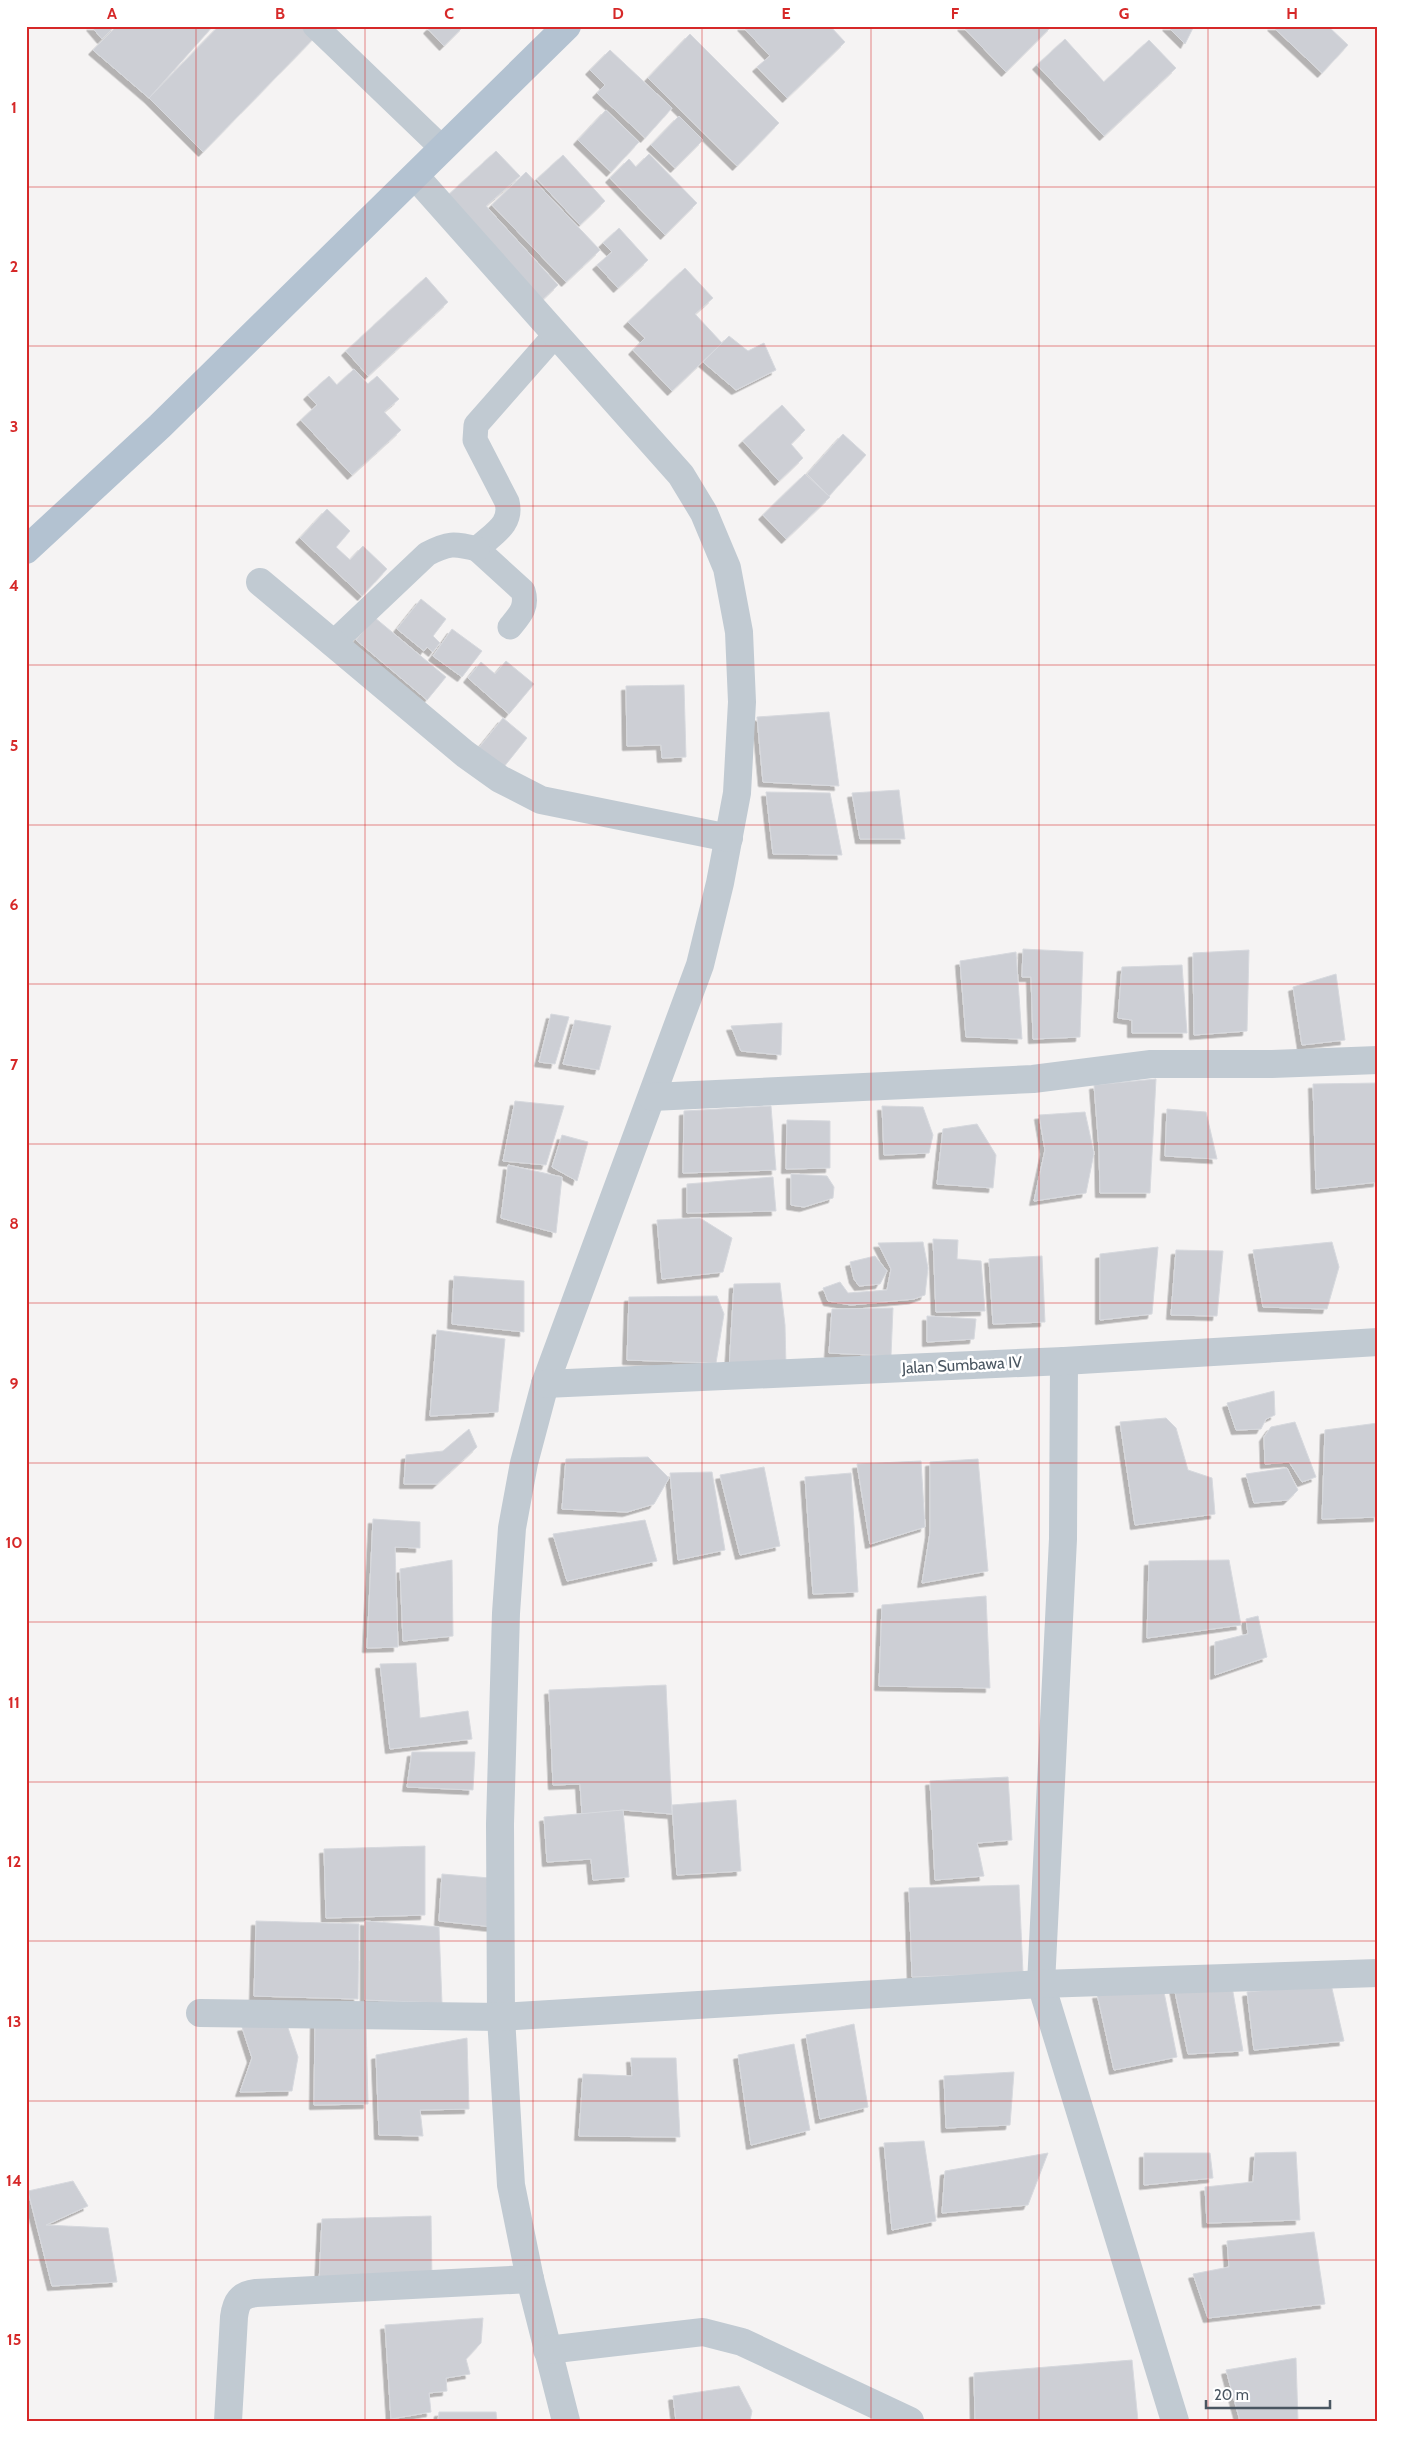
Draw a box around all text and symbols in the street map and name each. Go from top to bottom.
text: A [107,4,117,23]
text: B [275,4,285,23]
text: C [444,4,454,23]
text: D [612,4,624,23]
text: E [781,4,791,23]
text: F [951,4,960,23]
text: G [1119,4,1129,23]
text: H [1286,4,1298,23]
text: 1 [11,98,17,117]
text: 2 [10,257,18,276]
text: 3 [10,417,18,436]
text: 4 [9,576,19,595]
text: 5 [10,736,18,755]
text: 6 [10,895,19,914]
text: 7 [10,1055,19,1074]
text: 8 [9,1214,19,1233]
street label: Jalan Sumbawa IV [900,1352,1023,1378]
text: 9 [10,1374,19,1393]
text: 10 [5,1533,23,1552]
text: 11 [8,1693,20,1712]
text: 12 [7,1852,21,1871]
text: 13 [7,2012,21,2031]
text: 14 [6,2171,22,2190]
text: 15 [7,2330,21,2349]
scale bar [1206,2377,1330,2409]
text: 20 m [1214,2386,1249,2404]

